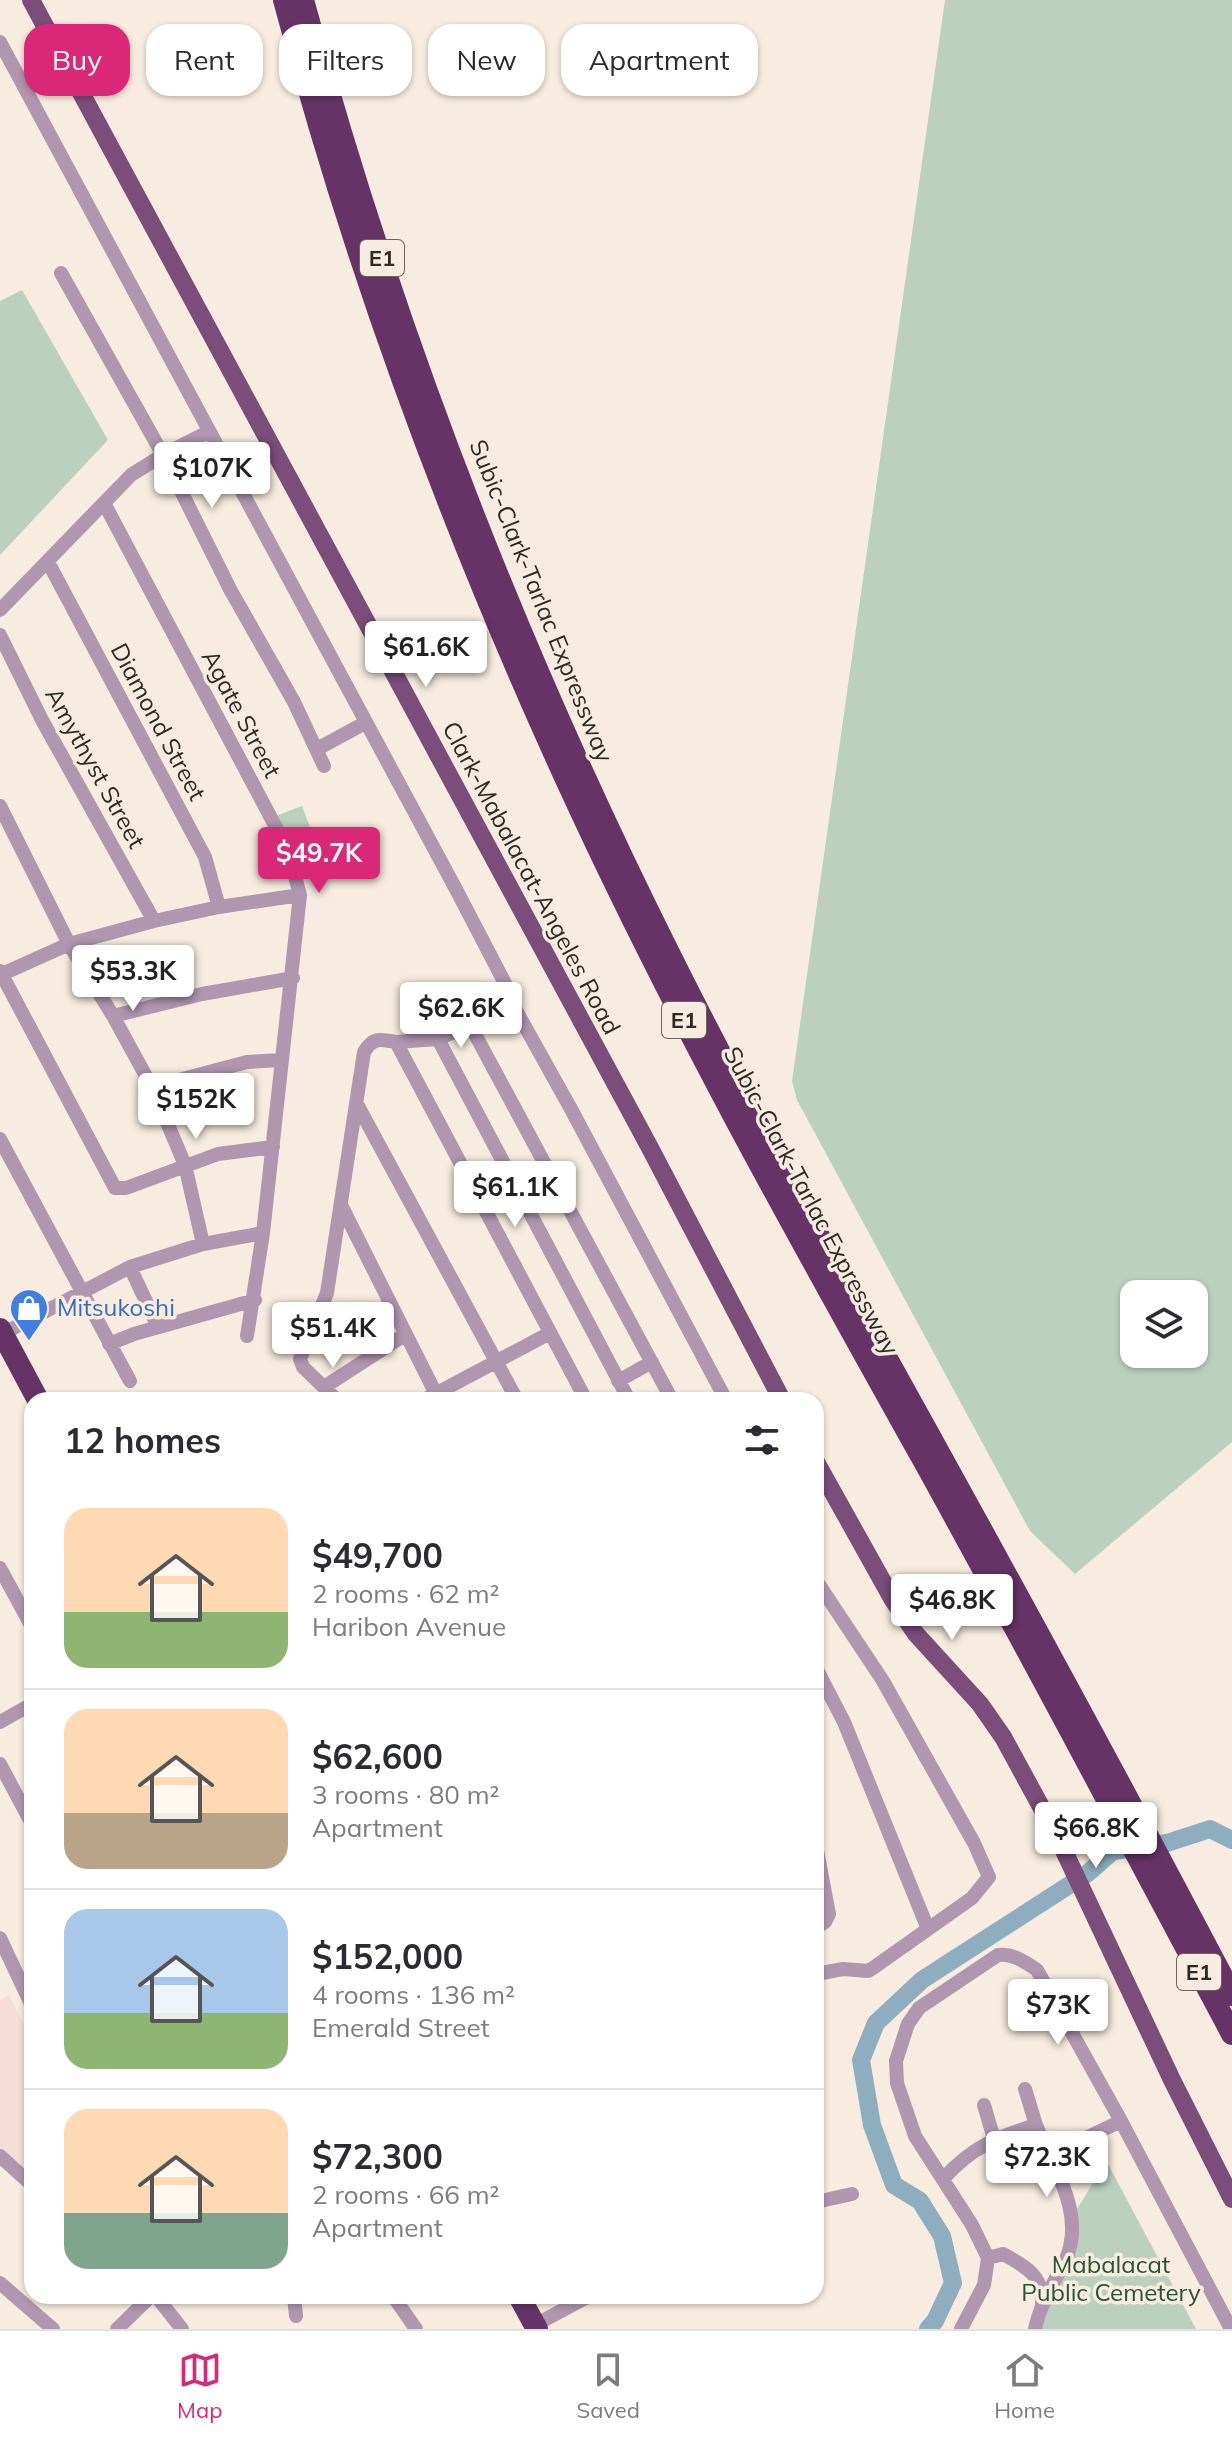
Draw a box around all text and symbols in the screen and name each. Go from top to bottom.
chip: Buy [24,24,130,96]
chip: Rent [146,24,263,96]
chip: Filters [279,24,412,96]
chip: New [428,24,545,96]
chip: Apartment [561,24,758,96]
road number: E1 [360,240,404,276]
street label: Subic-Clark-Tarlac Expressway [463,435,621,766]
pin: $107K [156,442,268,510]
text: $107K [172,451,252,484]
pin: $61.6K [361,621,491,689]
text: $61.6K [383,630,469,663]
street label: Diamond Street [105,638,213,805]
street label: Agate Street [196,645,288,783]
street label: Amythyst Street [39,682,152,853]
street label: Clark-Mabalacat-Angeles Road [436,716,627,1039]
pin: $49.7K [254,827,384,895]
text: $49.7K [276,836,362,869]
pin: $53.3K [68,945,198,1013]
text: $53.3K [90,954,176,987]
pin: $62.6K [396,982,526,1050]
text: $62.6K [418,991,504,1024]
road number: E1 [662,1002,706,1038]
street label: Subic-Clark-Tarlac Expressway [718,1041,906,1360]
pin: $152K [140,1073,252,1141]
text: $152K [156,1082,236,1115]
pin: $61.1K [450,1161,580,1229]
text: $61.1K [472,1170,558,1203]
map controls [1120,1280,1208,1368]
button: layers [1120,1280,1208,1368]
shop icon: Mitsukoshi [8,1287,50,1342]
place label: Mitsukoshi [57,1292,175,1322]
pin: $51.4K [268,1302,398,1370]
text: $51.4K [290,1311,376,1344]
icon: filters [740,1418,784,1462]
text: 12 homes [64,1419,221,1462]
text: $49,700 [312,1534,443,1577]
icon: home [128,1540,224,1636]
pin: $46.8K [887,1574,1017,1642]
text: 2 rooms · 62 m² [312,1577,499,1610]
text: $46.8K [909,1583,995,1616]
text: Haribon Avenue [312,1610,506,1643]
text: $62,600 [312,1735,443,1778]
icon: home [128,1741,224,1837]
text: 3 rooms · 80 m² [312,1778,499,1811]
pin: $66.8K [1031,1802,1161,1870]
text: Apartment [312,1811,443,1844]
text: $66.8K [1053,1811,1139,1844]
text: $152,000 [312,1935,463,1978]
icon: home [128,1941,224,2037]
road number: E1 [1177,1954,1221,1990]
text: 4 rooms · 136 m² [312,1978,515,2011]
pin: $73K [1011,1979,1105,2047]
text: $73K [1026,1988,1090,2021]
text: Emerald Street [312,2011,490,2044]
pin: $72.3K [982,2131,1112,2199]
text: $72,300 [312,2135,443,2178]
text: $72.3K [1004,2140,1090,2173]
icon: home [128,2141,224,2237]
text: 2 rooms · 66 m² [312,2178,499,2211]
text: Apartment [312,2211,443,2244]
park label: Mabalacat Public Cemetery [1021,2249,1201,2307]
tab: Map [177,2348,222,2424]
tab: Saved [577,2348,640,2424]
tab: Home [994,2348,1055,2424]

